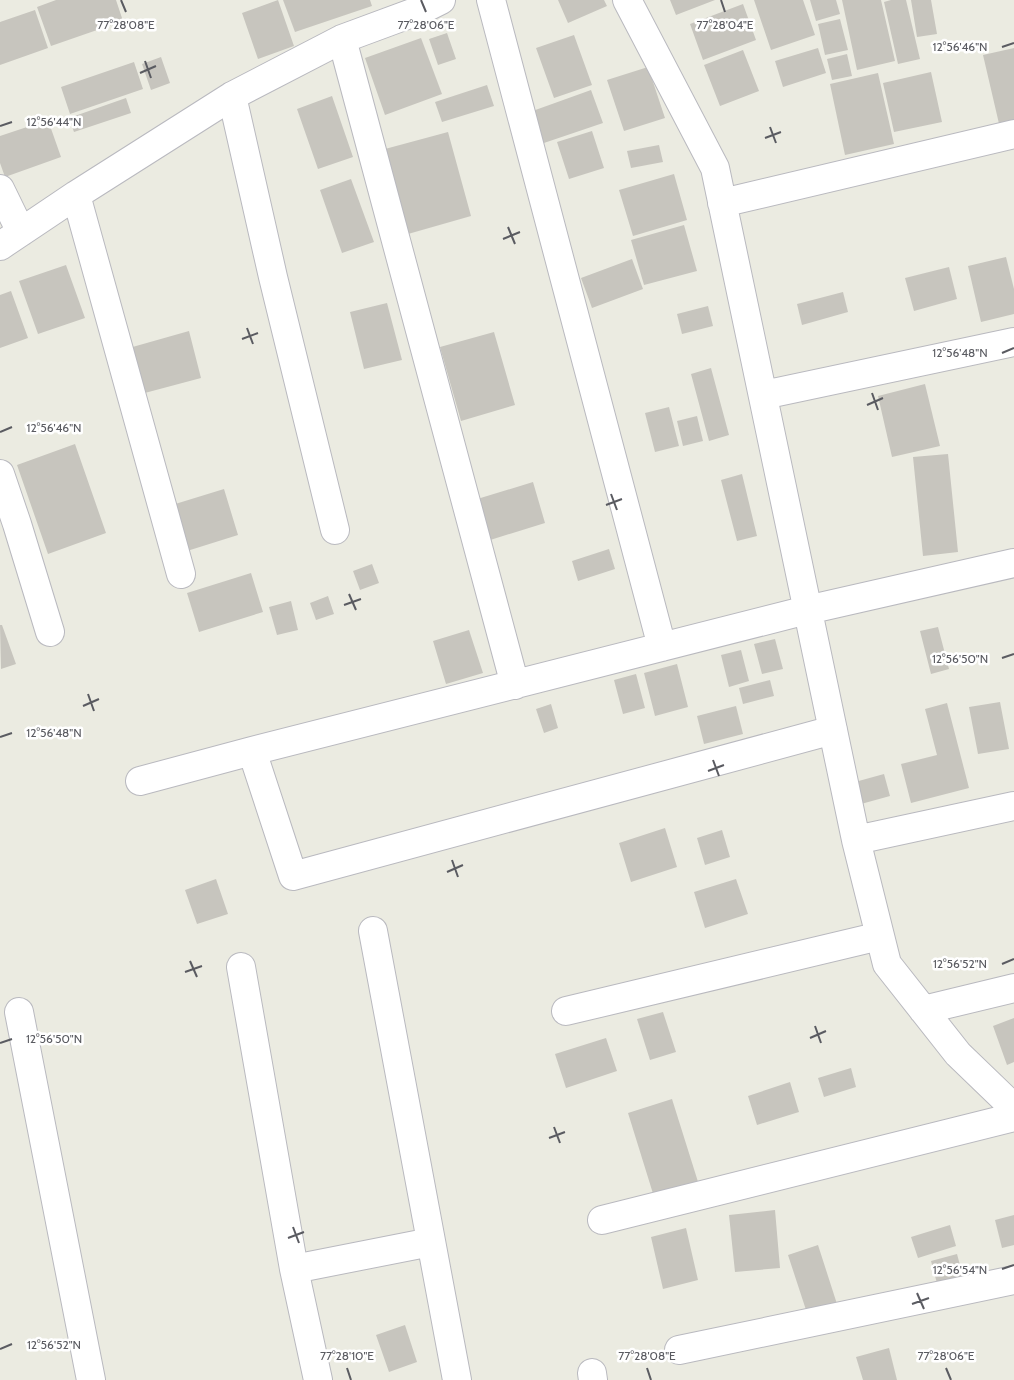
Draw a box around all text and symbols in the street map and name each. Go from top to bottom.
text: 77°28'08"E [97,17,155,32]
text: 77°28'06"E [398,17,455,32]
text: 77°28'04"E [697,17,754,32]
text: 12°56'46"N [933,39,987,54]
text: 12°56'44"N [27,114,81,129]
text: 12°56'48"N [932,345,988,360]
text: 12°56'46"N [27,420,81,435]
text: 12°56'50"N [932,651,988,666]
text: 12°56'48"N [26,725,82,740]
text: 12°56'52"N [933,956,987,971]
text: 12°56'50"N [26,1031,82,1046]
text: 12°56'54"N [933,1262,987,1277]
text: 12°56'52"N [27,1337,81,1352]
text: 77°28'10"E [320,1348,374,1363]
text: 77°28'08"E [618,1348,676,1363]
text: 77°28'06"E [918,1348,975,1363]

